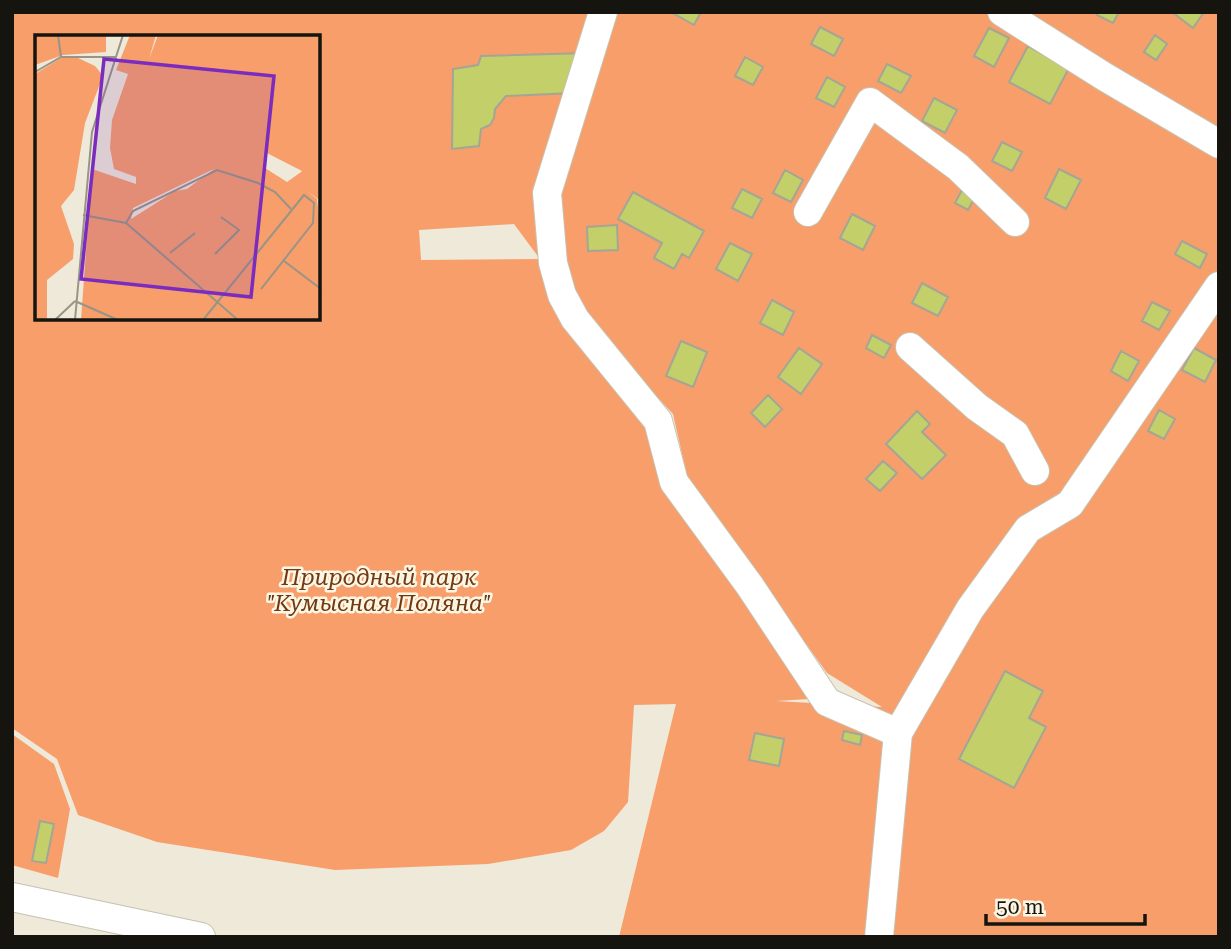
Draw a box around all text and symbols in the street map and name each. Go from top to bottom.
inset map [35,35,320,320]
park label: Природный парк "Кумысная Поляна" [267,564,491,617]
scale bar [986,883,1145,927]
text: 50 m [996,895,1044,919]

